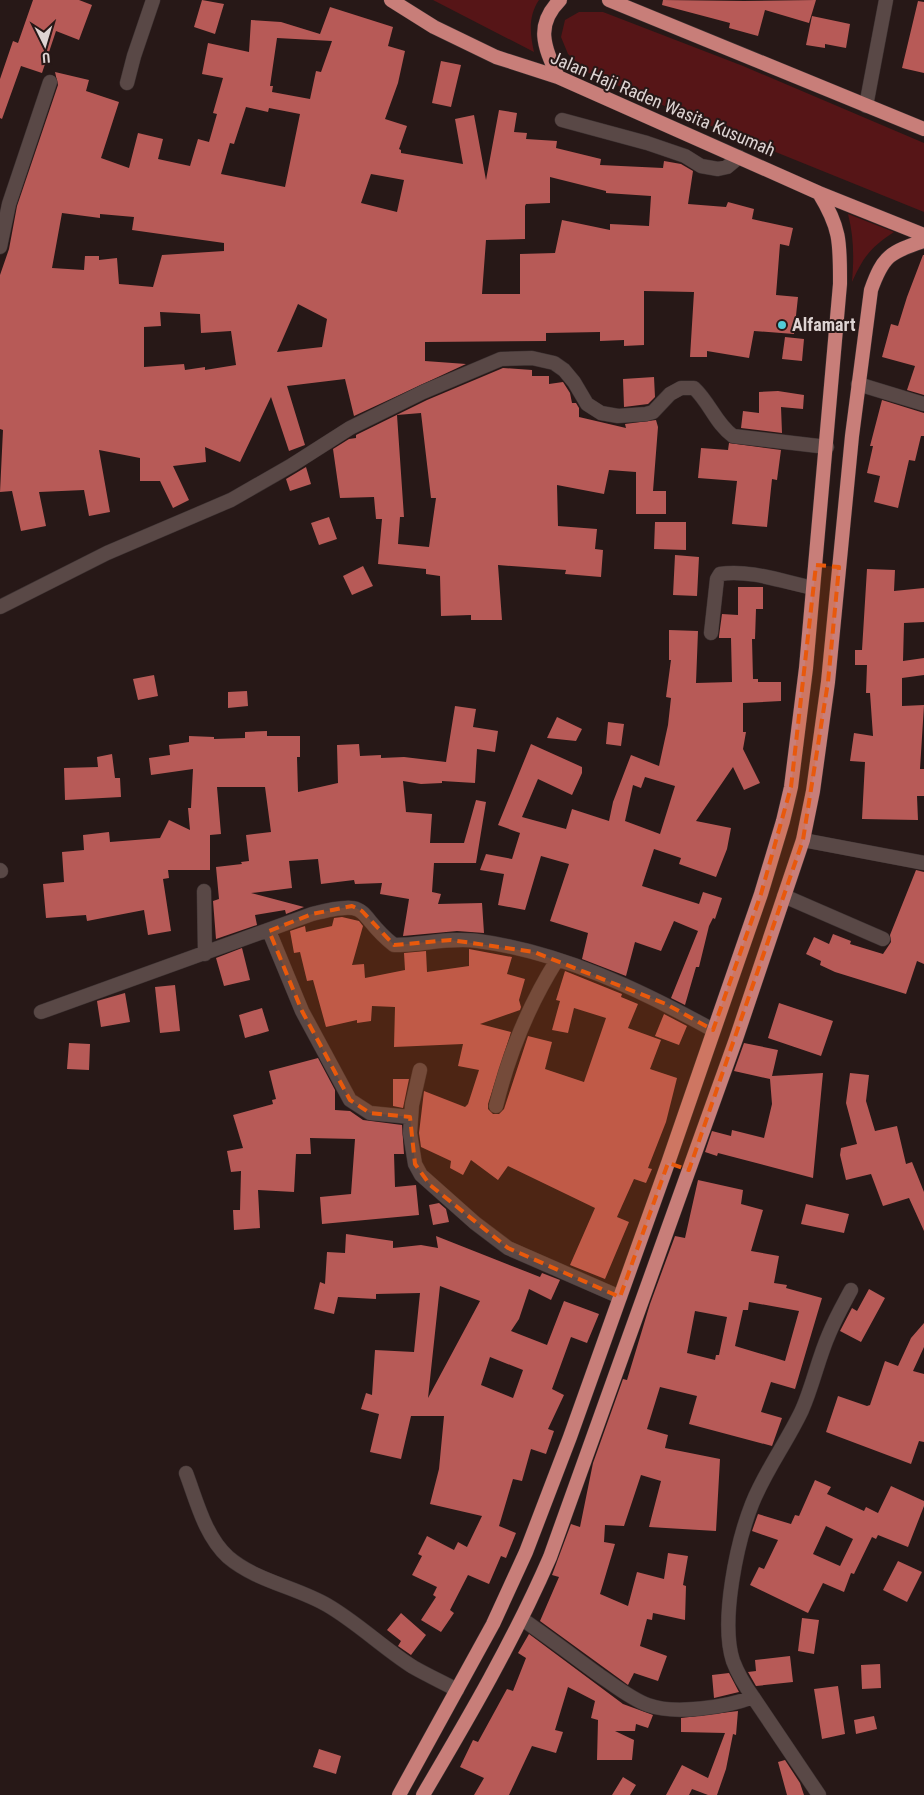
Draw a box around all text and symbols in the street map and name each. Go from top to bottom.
north arrow [20,20,70,70]
street label: Jalan Haji Raden Wasita Kusumah [548,47,779,160]
text: U [41,50,51,66]
place label: Alfamart [792,314,856,335]
marker: Alfamart [776,319,788,331]

